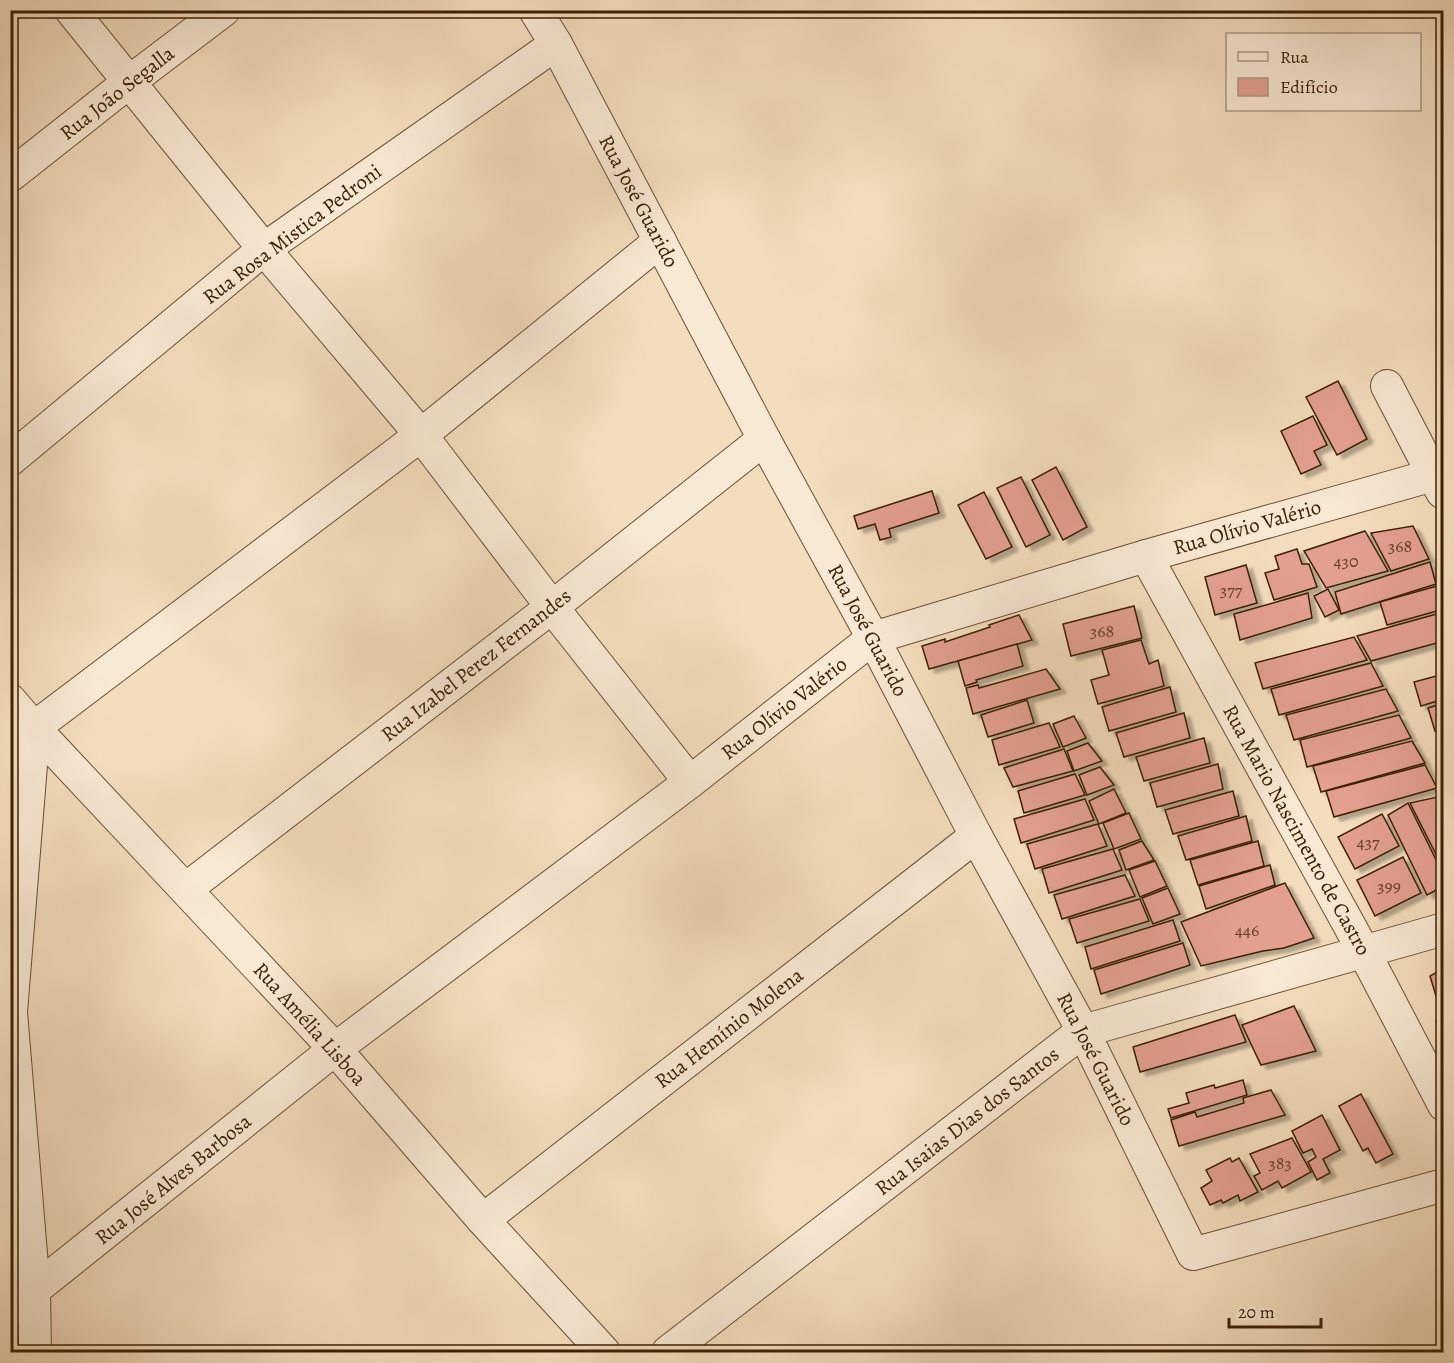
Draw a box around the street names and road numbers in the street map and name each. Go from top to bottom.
street label: Rua João Segalla [54,39,180,147]
street label: Rua José Guarido [592,130,686,272]
street label: Rua Rosa Mistica Pedroni [197,157,387,310]
street label: Rua Olívio Valério [1170,492,1324,562]
street label: Rua José Guarido [821,559,915,701]
street label: Rua Izabel Perez Fernandes [375,582,577,748]
street label: Rua Olívio Valério [715,650,853,766]
street label: Rua Mario Nascimento de Castro [1216,700,1378,960]
street label: Rua Amélia Lisboa [247,956,373,1092]
street label: Rua Hemínio Molena [649,961,809,1095]
street label: Rua José Guarido [1050,987,1142,1131]
street label: Rua Isaias Dias dos Santos [869,1040,1065,1202]
street label: Rua José Alves Barbosa [89,1107,257,1251]

